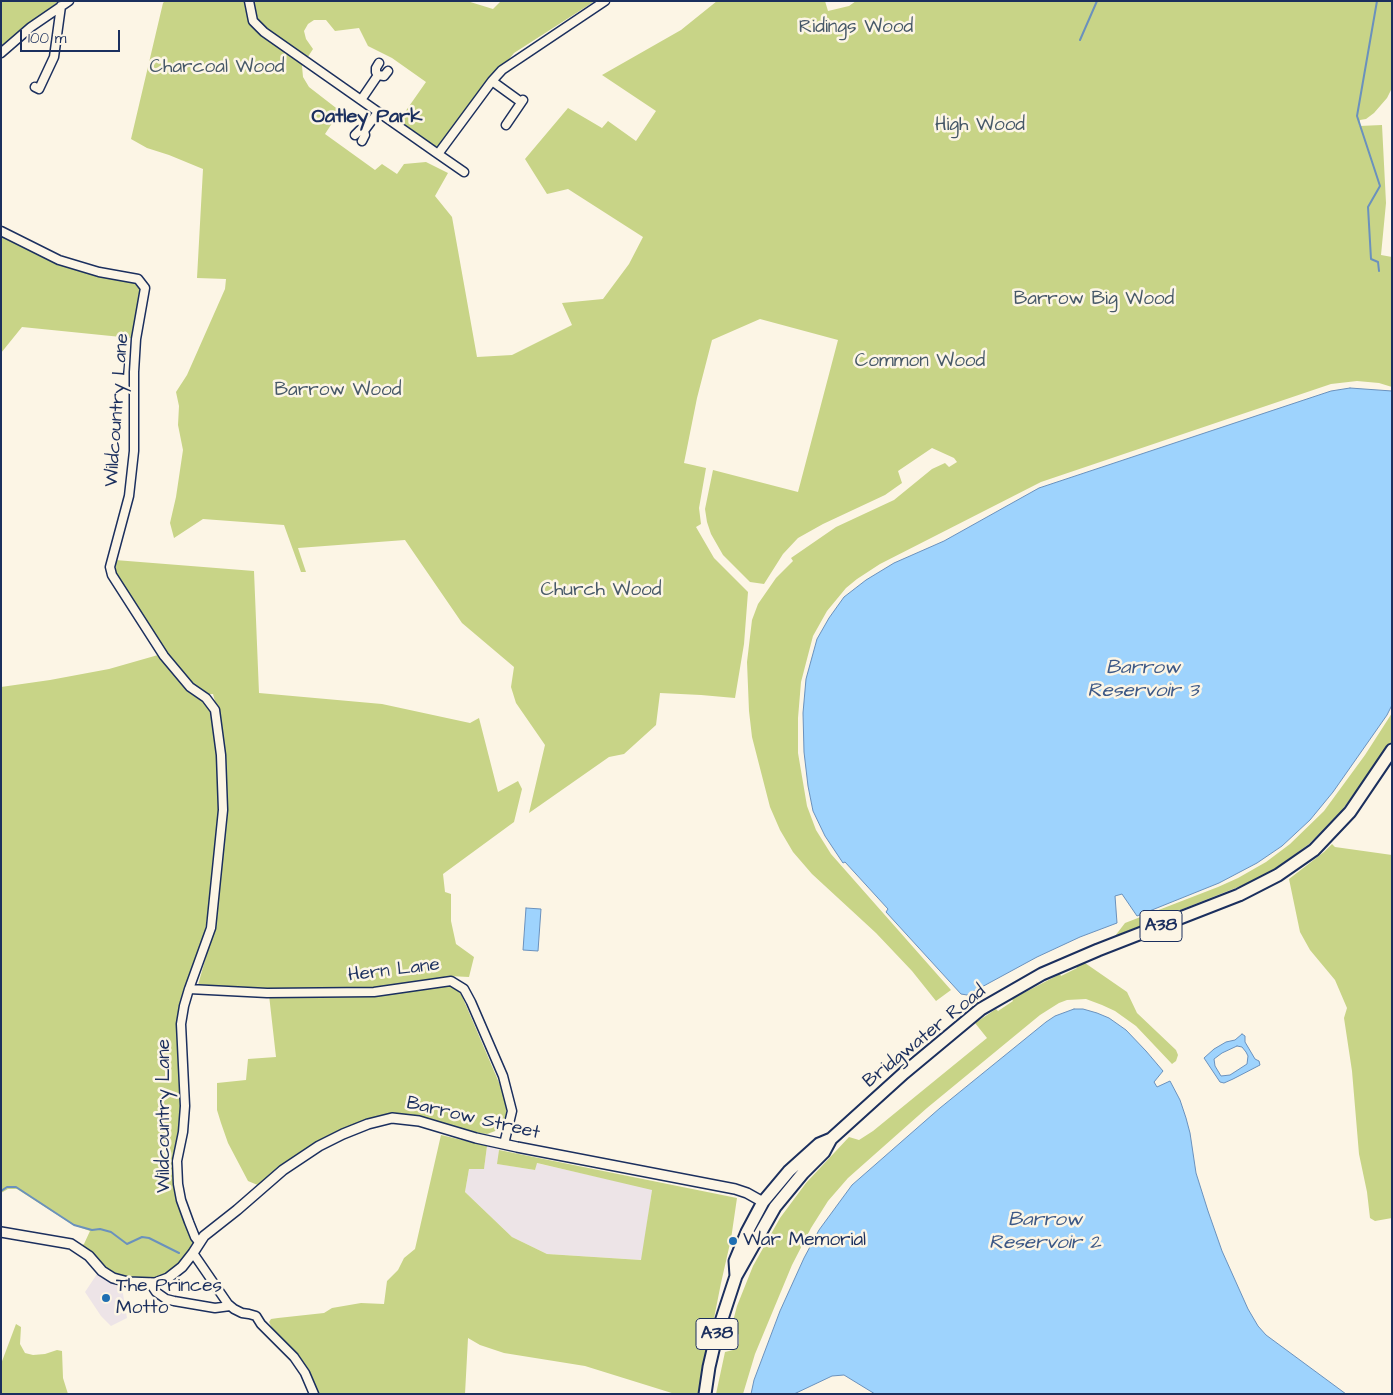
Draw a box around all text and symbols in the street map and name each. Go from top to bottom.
park label: Ridings Wood [799,17,913,39]
scale bar [22,20,122,52]
text: 100 m [28,28,67,49]
park label: Charcoal Wood [150,57,284,79]
district label: Oatley Park [312,106,422,130]
park label: High Wood [935,115,1025,137]
park label: Barrow Big Wood [1014,289,1174,311]
street label: Wildcountry Lane [101,332,135,488]
park label: Common Wood [855,351,985,373]
park label: Barrow Wood [275,380,401,402]
park label: Church Wood [540,580,662,602]
water label: Barrow Reservoir 3 [1088,657,1198,704]
road number: A38 [1140,910,1182,941]
street label: Hern Lane [347,954,441,988]
street label: Bridgwater Road [859,981,991,1093]
street label: Wildcountry Lane [154,1039,176,1193]
street label: Barrow Street [404,1093,542,1145]
water label: Barrow Reservoir 2 [989,1209,1101,1256]
place label: War Memorial [743,1230,866,1252]
marker: War Memorial [727,1235,739,1247]
place label: The Princes Motto [116,1276,222,1320]
marker: The Princes Motto [100,1292,112,1304]
road number: A38 [696,1318,738,1350]

